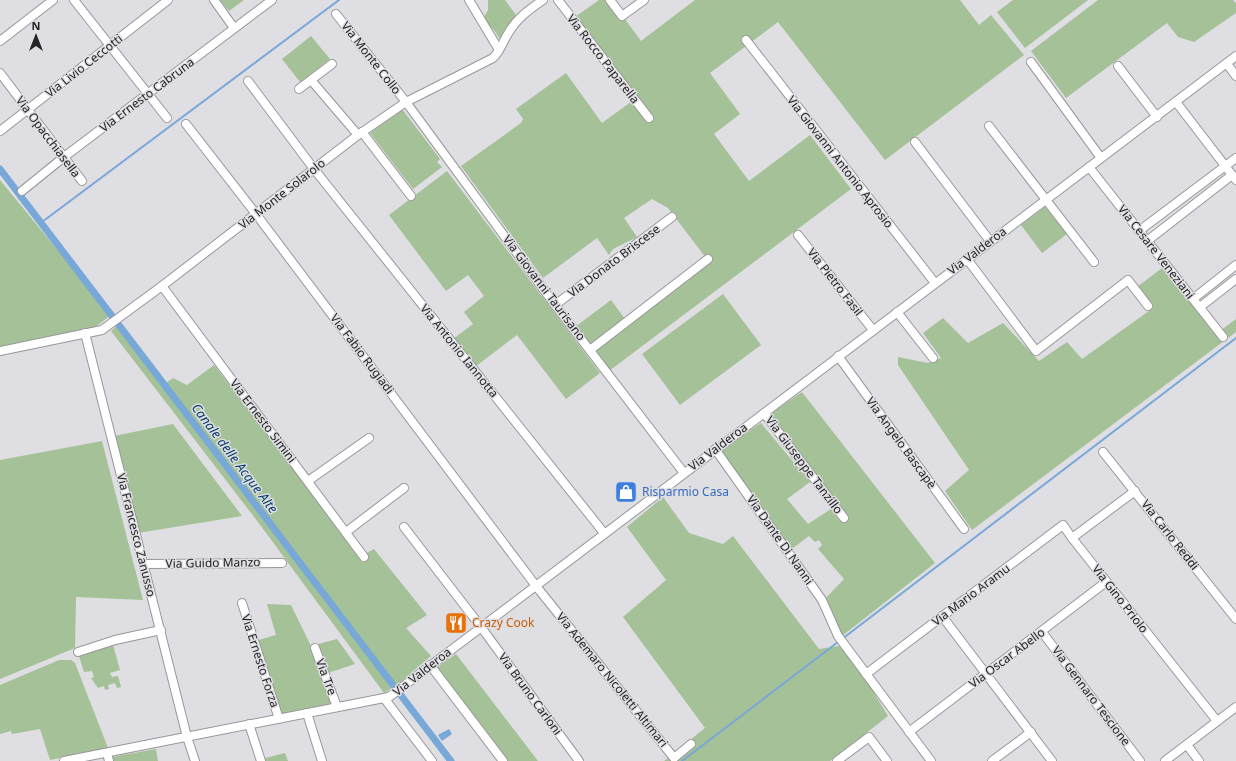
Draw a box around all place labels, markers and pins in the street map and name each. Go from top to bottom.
shop icon: Risparmio Casa [613,479,639,505]
place label: Risparmio Casa [642,483,729,500]
restaurant icon: Crazy Cook [443,610,469,636]
place label: Crazy Cook [472,614,535,631]

